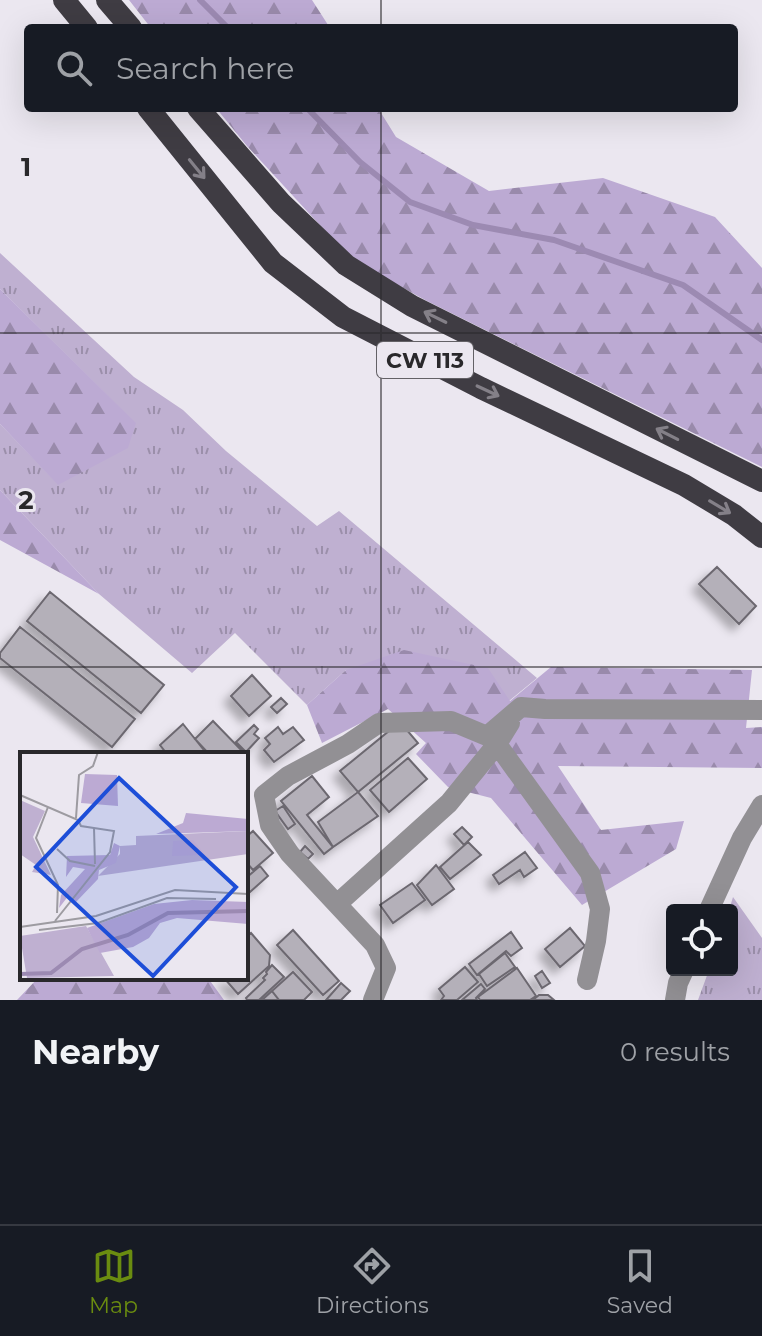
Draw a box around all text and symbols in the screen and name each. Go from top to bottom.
search box [24,24,738,112]
icon: search [52,46,96,90]
text: Search here [116,50,294,87]
text: 1 [21,151,31,183]
one-way arrow [188,158,205,179]
one-way arrow [423,309,447,324]
road number: CW 113 [377,342,473,378]
one-way arrow [475,384,499,399]
one-way arrow [656,426,680,441]
text: 2 [18,484,34,516]
one-way arrow [708,499,731,515]
inset map [20,752,248,980]
map controls [666,904,738,976]
button: locate [666,904,738,976]
text: Nearby [32,1031,159,1073]
text: 0 results [620,1036,730,1068]
tab: Map [89,1244,138,1319]
tab: Directions [316,1244,429,1319]
tab: Saved [607,1244,673,1319]

